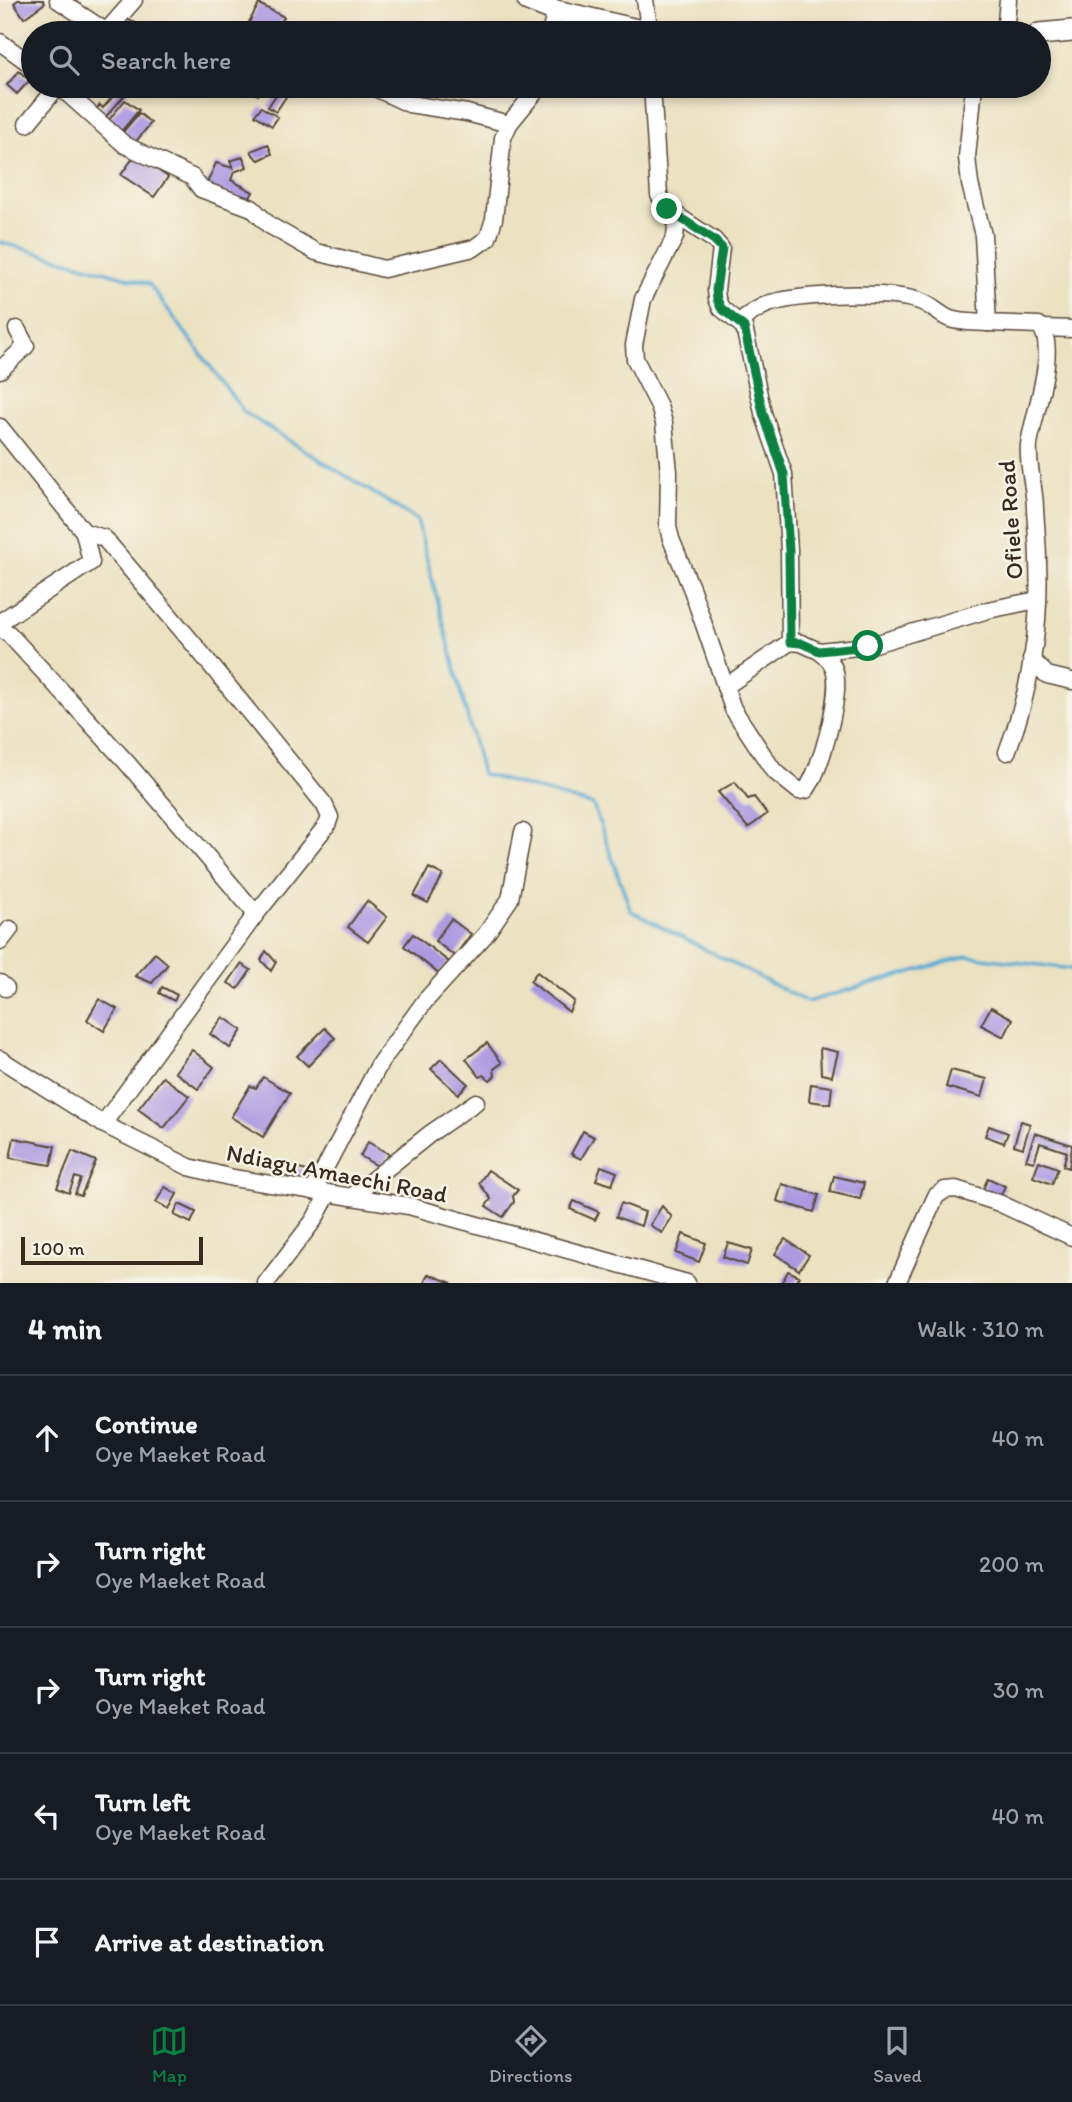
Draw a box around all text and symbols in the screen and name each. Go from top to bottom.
search box [21,21,1051,98]
icon: search [45,41,83,79]
text: Search here [101,44,231,76]
route end [651,193,682,224]
street label: Ofiele Road [991,459,1029,581]
route start [852,630,883,661]
street label: Ndiagu Amaechi Road [224,1137,450,1209]
scale bar [21,1234,203,1266]
text: 100 m [32,1237,84,1260]
text: 4 min [28,1310,102,1347]
text: Walk · 310 m [917,1315,1044,1343]
text: Continue [95,1408,198,1440]
icon: ahead [28,1419,66,1457]
text: 40 m [991,1424,1044,1452]
text: Oye Maeket Road [95,1440,266,1468]
text: Turn right [95,1534,206,1566]
icon: right [28,1545,66,1583]
text: 200 m [979,1550,1044,1578]
text: Oye Maeket Road [95,1566,266,1594]
text: Turn right [95,1660,206,1692]
icon: right [28,1671,66,1709]
text: 30 m [993,1676,1044,1704]
text: Oye Maeket Road [95,1692,266,1720]
text: Turn left [95,1786,191,1818]
icon: left [28,1797,66,1835]
text: 40 m [991,1802,1044,1830]
text: Oye Maeket Road [95,1818,266,1846]
icon: arrive [28,1923,66,1961]
text: Arrive at destination [95,1926,324,1958]
tab: Map [150,2022,188,2087]
tab: Directions [489,2022,573,2087]
tab: Saved [873,2022,922,2087]

